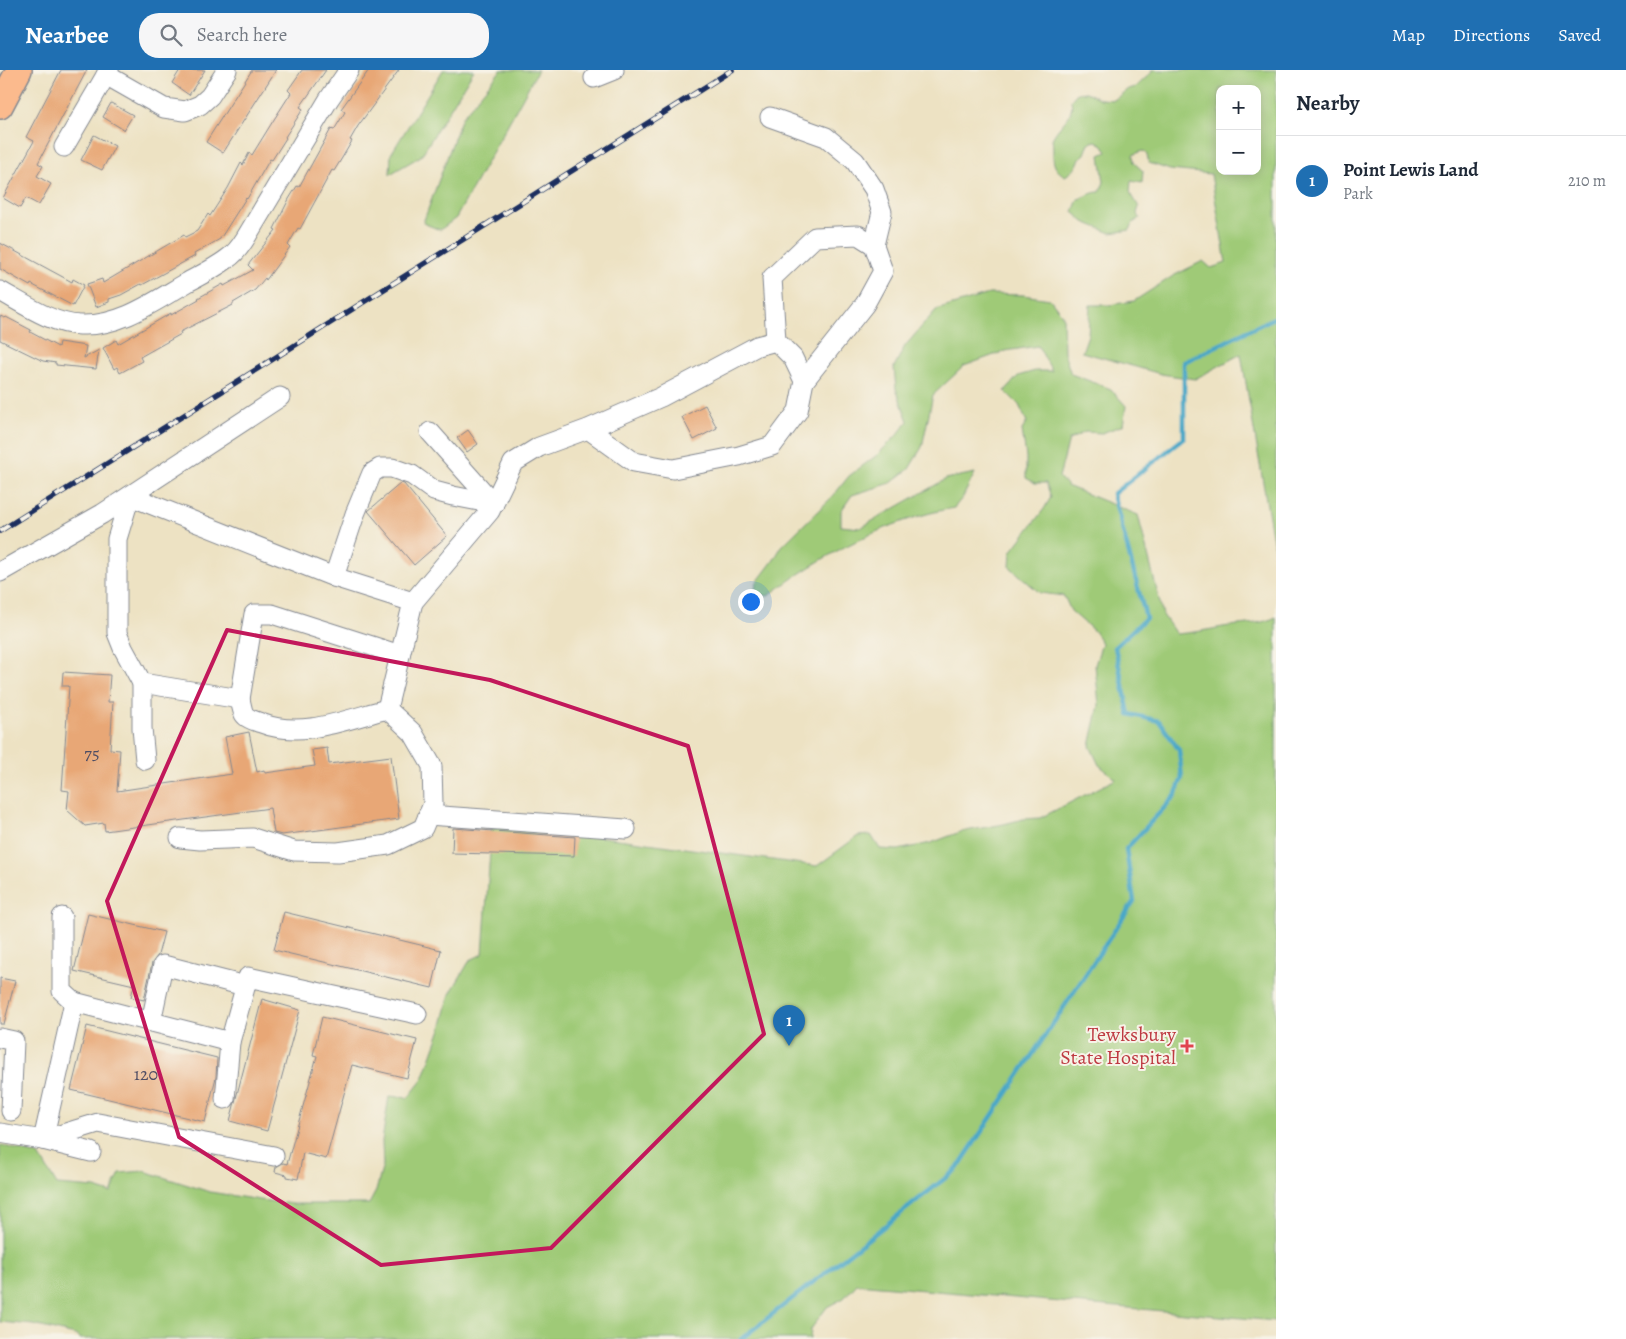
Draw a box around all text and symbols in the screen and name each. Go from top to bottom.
search box [139,13,489,58]
text: Nearbee [25,19,109,51]
icon: search [157,21,185,49]
text: Search here [197,22,287,48]
text: Map [1392,23,1425,47]
text: Directions [1453,23,1530,47]
text: Saved [1558,23,1601,47]
map controls [1216,85,1261,175]
button: + [1216,85,1261,130]
text: Nearby [1296,89,1359,117]
button: − [1216,130,1261,175]
text: Point Lewis Land [1343,157,1479,183]
text: 1 [1309,170,1315,192]
text: 210 m [1568,170,1606,192]
text: Park [1343,183,1373,205]
your location [738,589,764,615]
house number: 75 [84,741,100,765]
pin: 1 [773,1005,805,1046]
place label: Tewksbury State Hospital [1060,1021,1177,1071]
marker: Tewksbury State Hospital [1180,1039,1194,1053]
house number: 120 [134,1062,158,1086]

